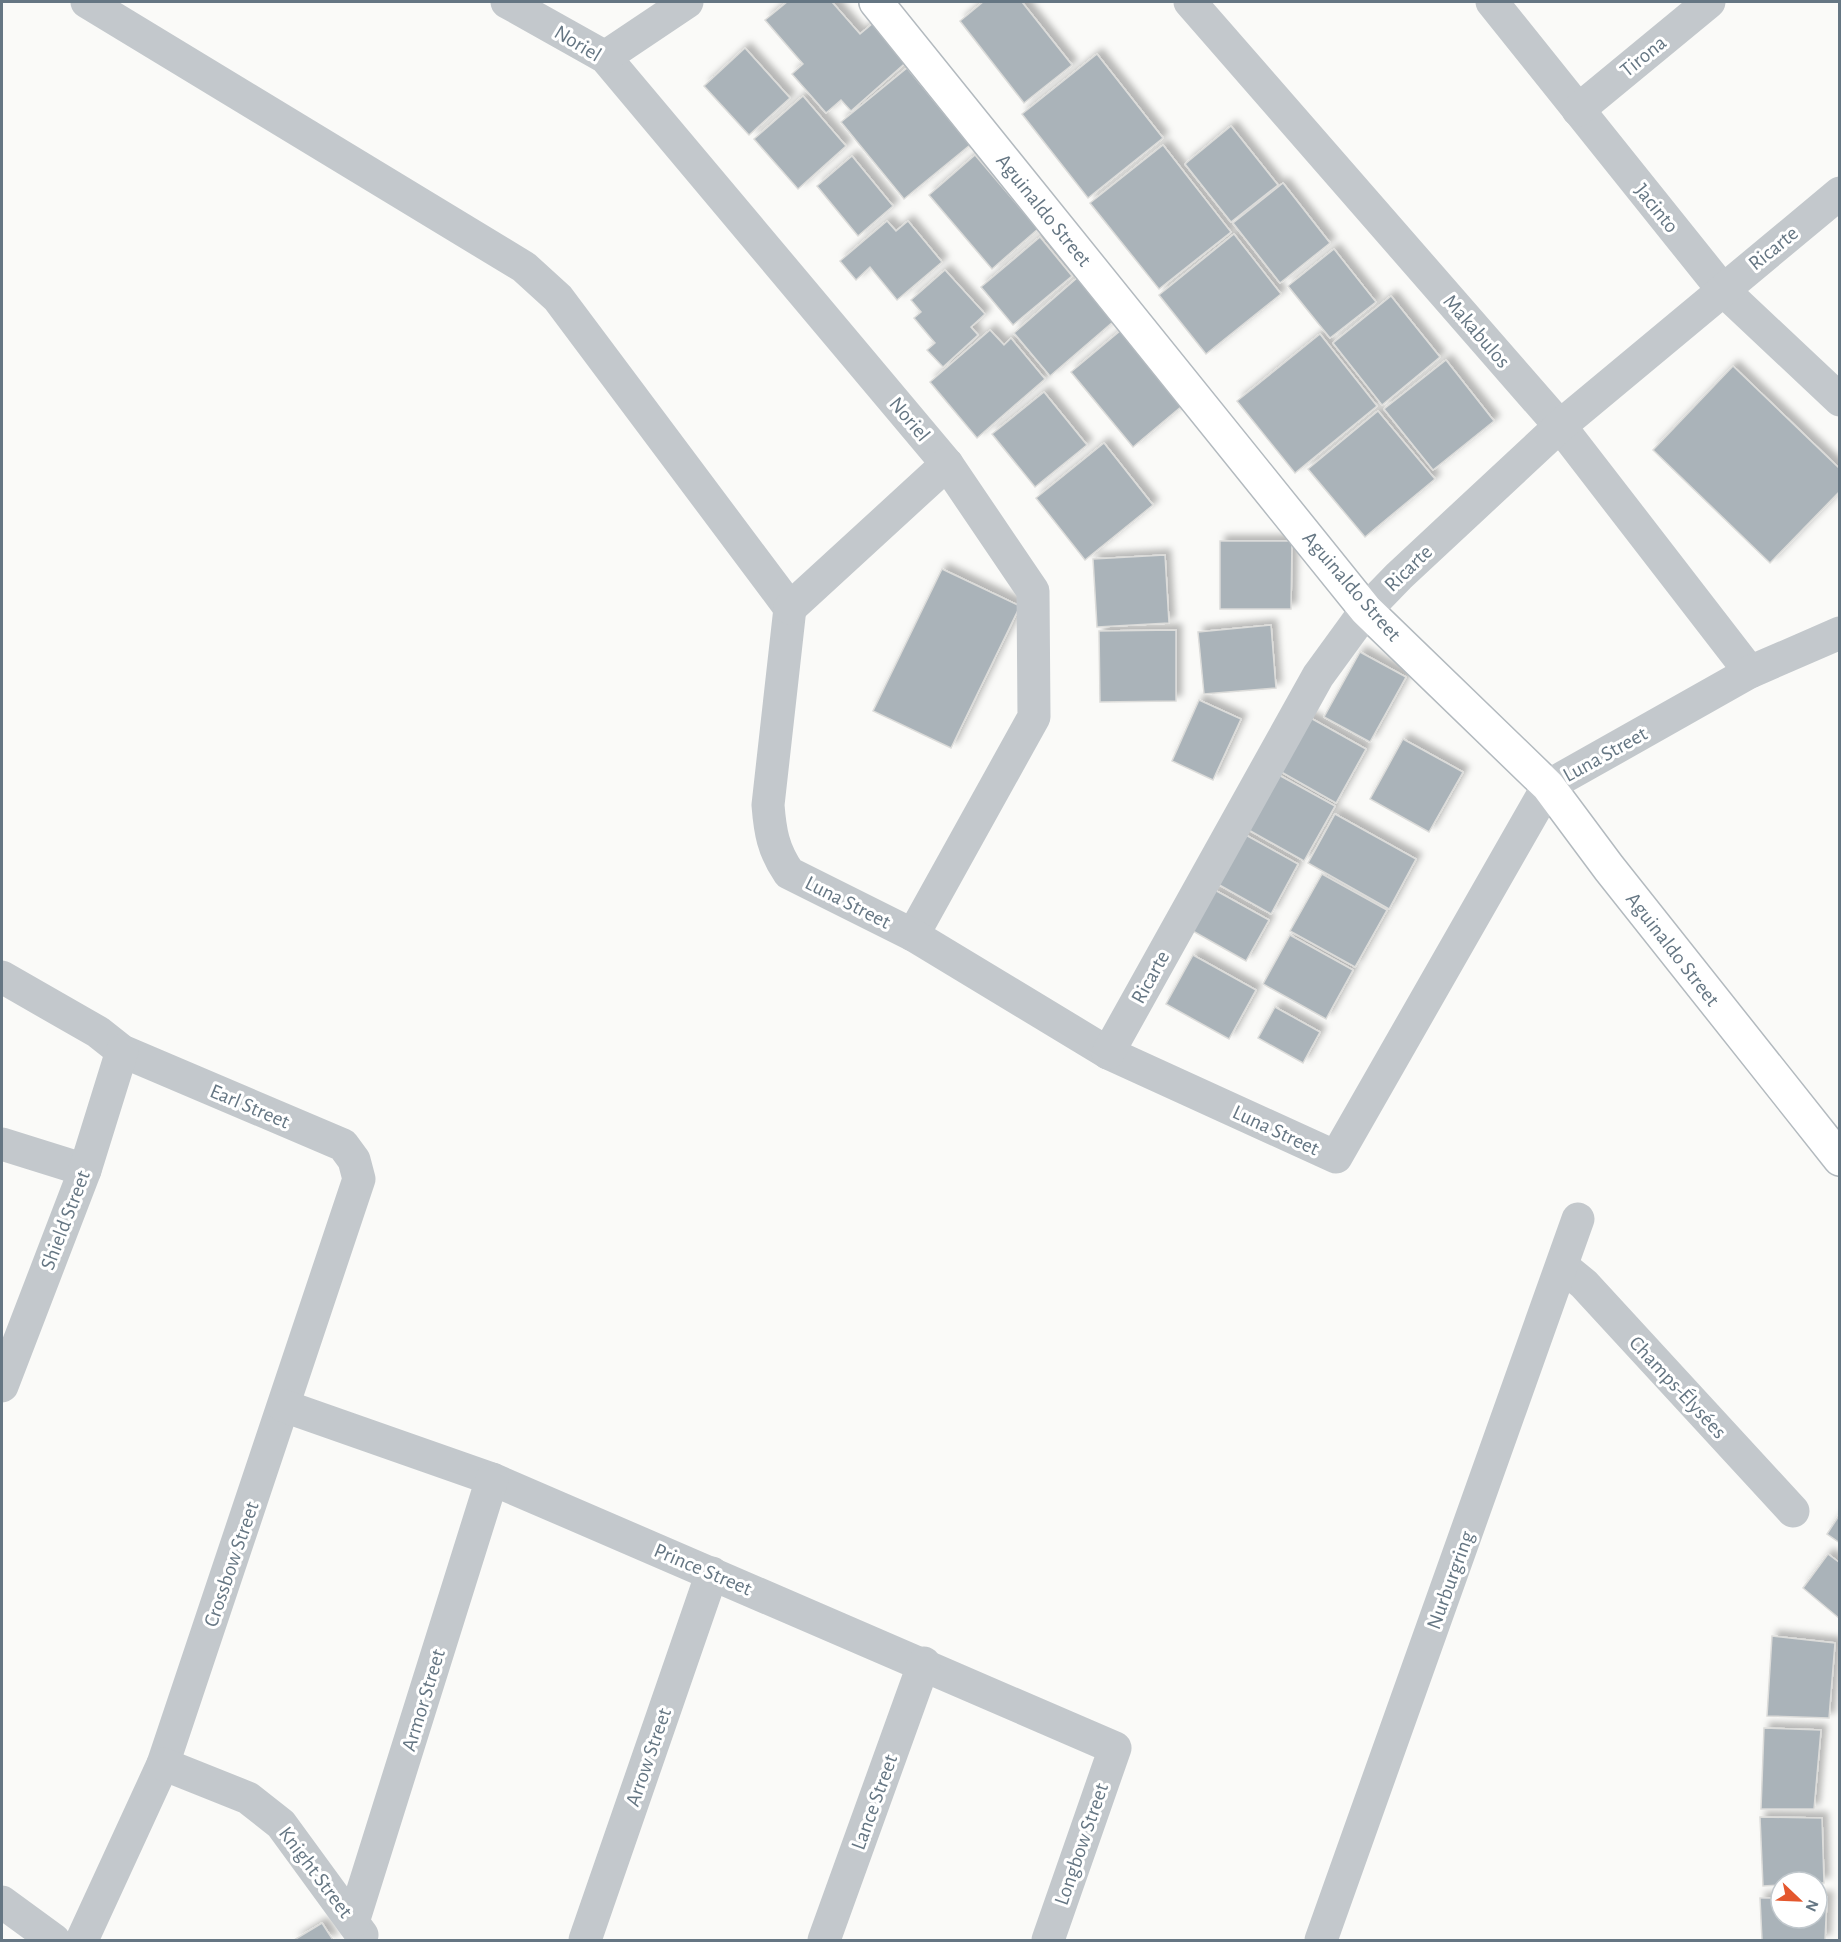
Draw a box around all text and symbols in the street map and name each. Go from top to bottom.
street label: Noriel [551,21,605,66]
street label: Tirona [1616,31,1671,81]
street label: Aguinaldo Street [992,150,1095,271]
street label: Jacinto [1631,180,1683,237]
street label: Ricarte [1745,222,1802,274]
street label: Makabulos [1439,291,1514,372]
street label: Noriel [885,393,934,446]
street label: Aguinaldo Street [1298,527,1405,646]
street label: Ricarte [1381,541,1436,596]
street label: Luna Street [1560,723,1651,786]
street label: Luna Street [802,872,894,933]
street label: Aguinaldo Street [1622,888,1724,1010]
street label: Ricarte [1127,947,1173,1007]
street label: Earl Street [207,1080,293,1133]
street label: Luna Street [1229,1101,1322,1160]
street label: Shield Street [37,1167,94,1273]
street label: Champs-Élysées [1625,1331,1732,1443]
street label: Crossbow Street [200,1499,263,1630]
street label: Nurburgring [1423,1528,1478,1632]
street label: Prince Street [651,1539,755,1600]
street label: Armor Street [398,1646,449,1754]
street label: Arrow Street [622,1705,675,1809]
street label: Lance Street [848,1751,901,1853]
street label: Longbow Street [1051,1780,1112,1908]
street label: Knight Street [275,1823,357,1922]
north arrow [1769,1870,1829,1930]
text: N [1802,1897,1821,1914]

